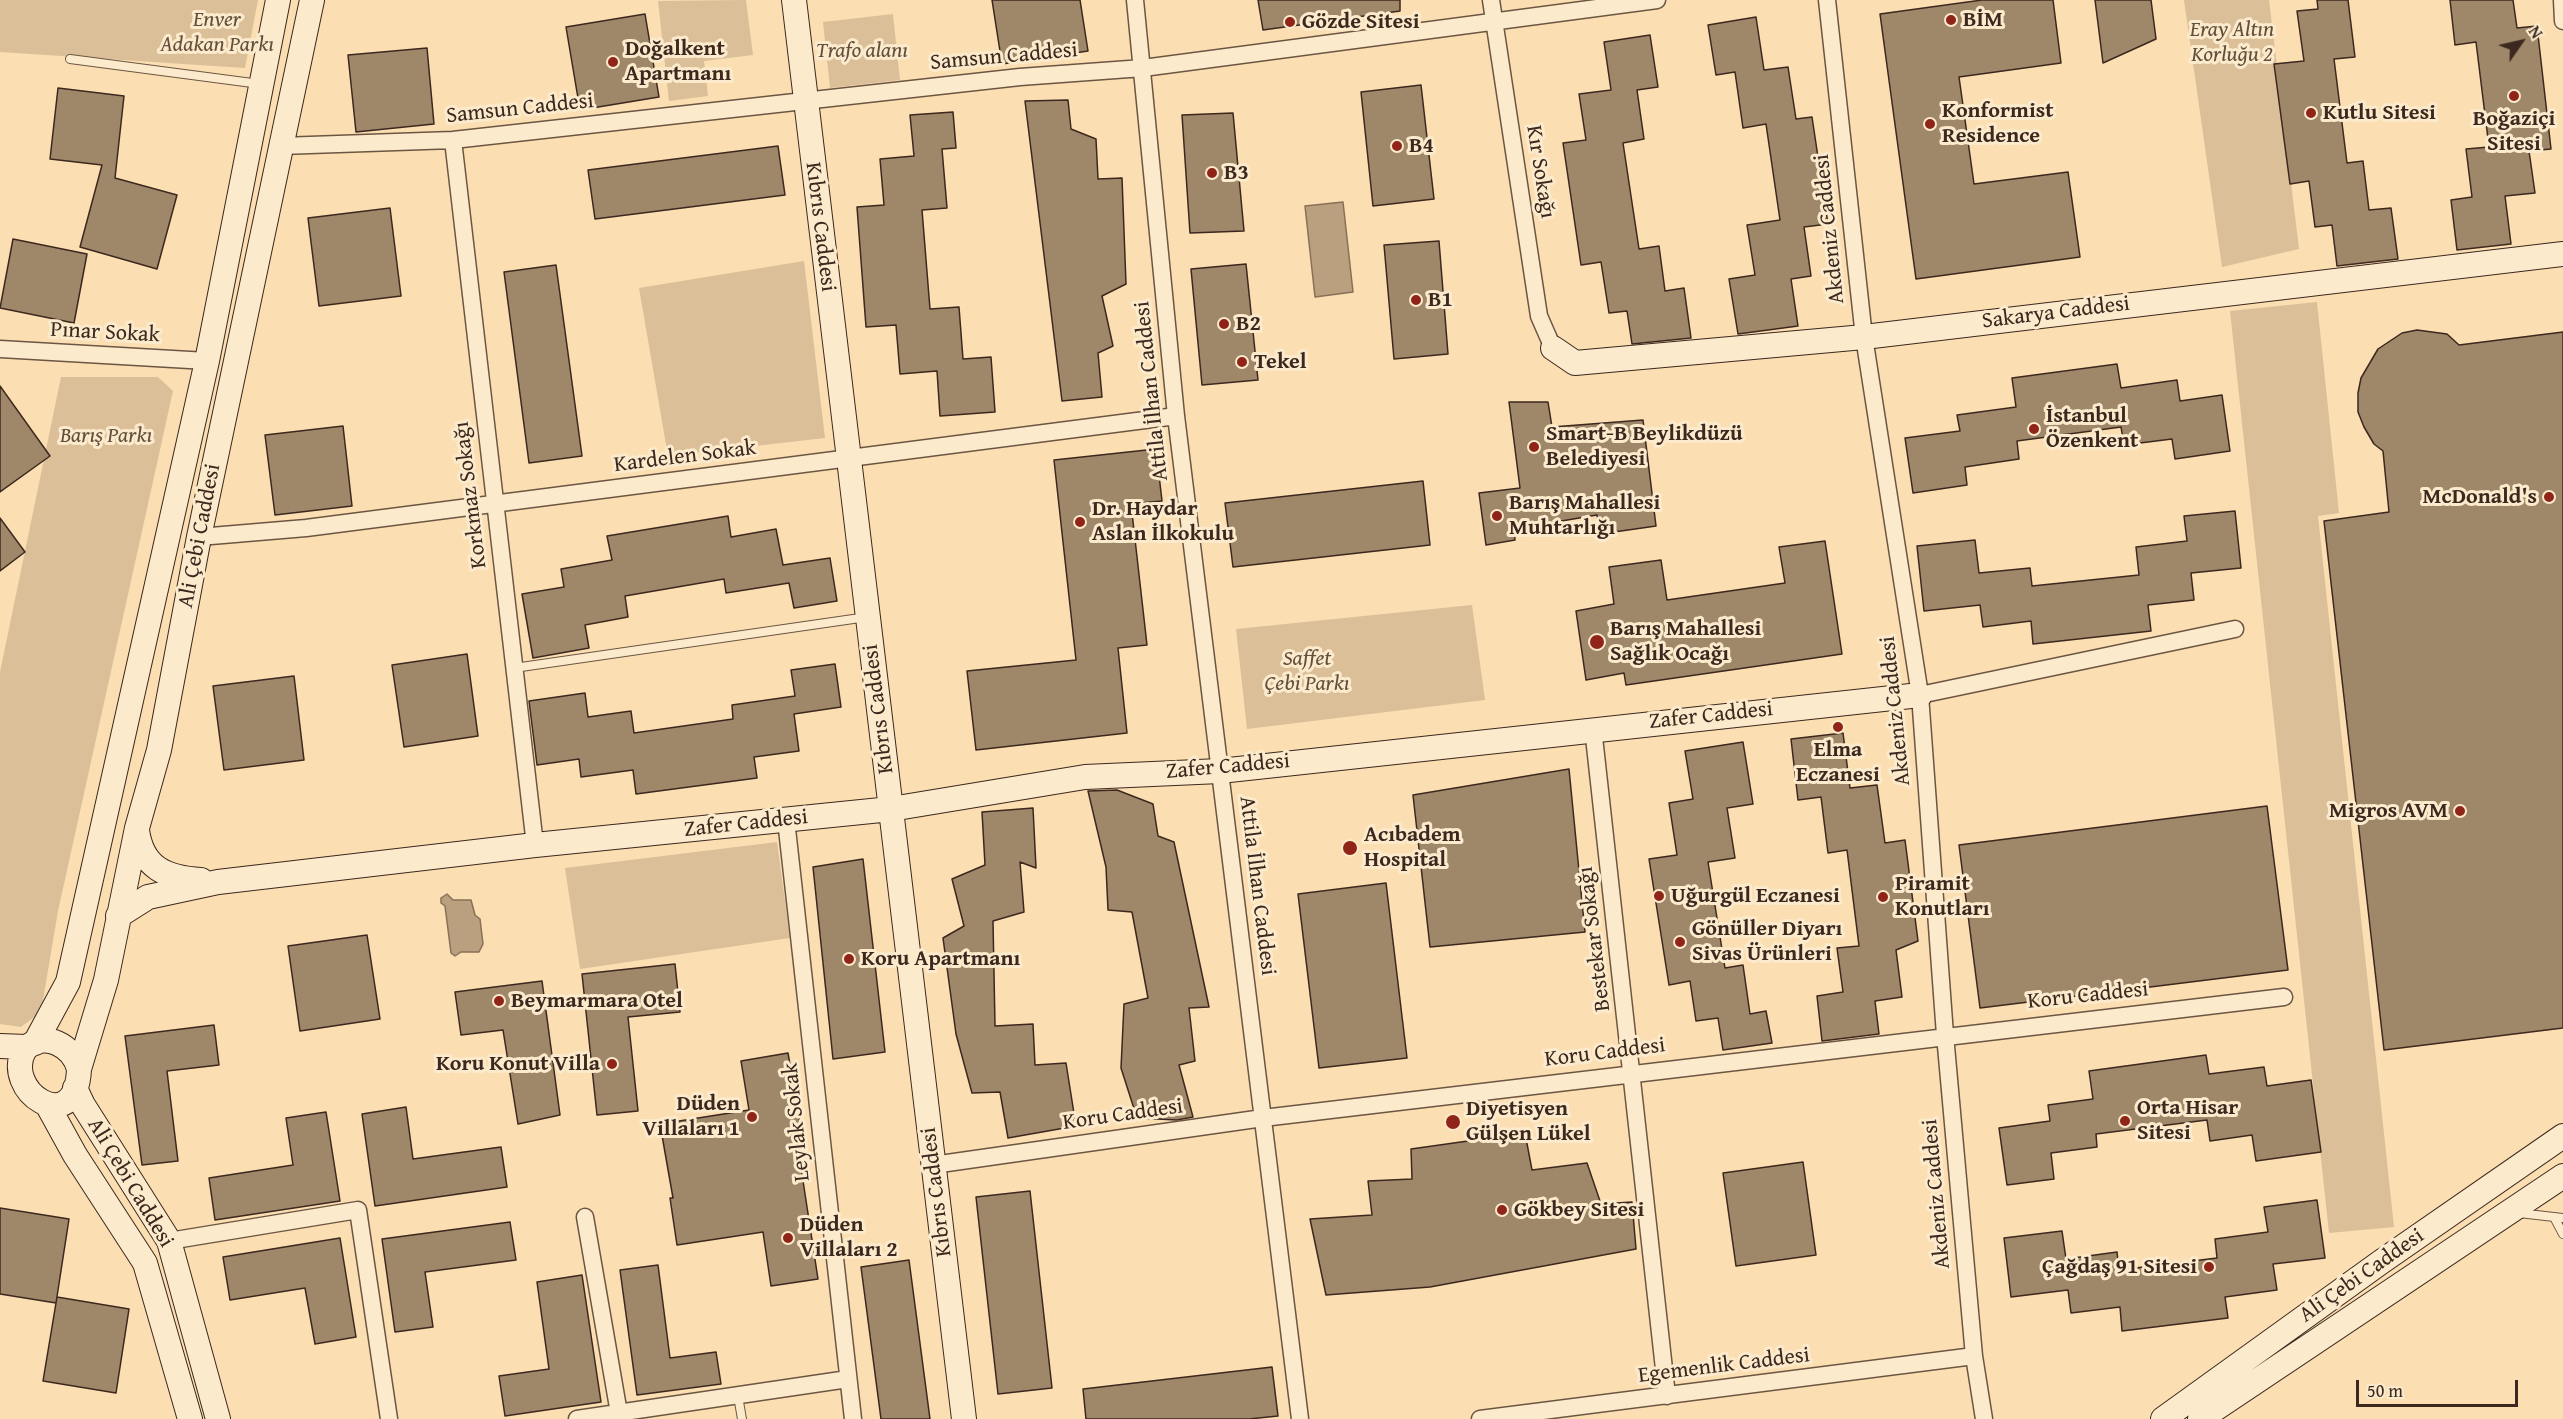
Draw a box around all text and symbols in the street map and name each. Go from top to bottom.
park label: Enver Adakan Parkı [160,7,274,58]
place label: BİM [1963,7,2003,33]
place label: Gözde Sitesi [1302,9,1420,35]
north arrow [2491,12,2551,72]
marker: BİM [1944,13,1958,27]
marker: Gözde Sitesi [1283,15,1297,29]
park label: Eray Altın Korluğu 2 [2190,17,2274,68]
text: N [2523,21,2549,43]
place label: Doğalkent Apartmanı [625,36,731,88]
street label: Samsun Caddesi [929,37,1079,77]
park label: Trafo alanı [816,38,908,64]
marker: Doğalkent Apartmanı [606,55,620,69]
street label: Samsun Caddesi [445,88,595,130]
marker: Boğaziçi Sitesi [2507,89,2521,103]
place label: Konformist Residence [1942,98,2054,150]
place label: Kutlu Sitesi [2323,100,2436,126]
marker: Kutlu Sitesi [2304,106,2318,120]
place label: Boğaziçi Sitesi [2473,106,2555,158]
marker: Konformist Residence [1923,117,1937,131]
street label: Kır Sokağı [1520,124,1560,220]
place label: B4 [1409,133,1434,159]
marker: B4 [1390,139,1404,153]
street label: Akdeniz Caddesi [1809,153,1851,305]
place label: B3 [1224,160,1249,186]
street label: Kıbrıs Caddesi [799,161,841,293]
marker: B3 [1205,166,1219,180]
place label: B1 [1428,287,1453,313]
street label: Sakarya Caddesi [1981,291,2131,335]
marker: B1 [1409,293,1423,307]
street label: Attila İlhan Caddesi [1129,300,1175,482]
place label: B2 [1236,311,1261,337]
street label: Pınar Sokak [50,317,160,349]
marker: B2 [1217,317,1231,331]
place label: Tekel [1254,349,1307,375]
marker: Tekel [1235,355,1249,369]
place label: İstanbul Özenkent [2046,403,2138,454]
street label: Korkmaz Sokağı [449,420,493,570]
place label: Smart-B Beylikdüzü Belediyesi [1546,421,1743,472]
marker: İstanbul Özenkent [2027,422,2041,436]
park label: Barış Parkı [60,423,152,449]
street label: Kardelen Sokak [613,435,757,479]
marker: Smart-B Beylikdüzü Belediyesi [1527,440,1541,454]
street label: Ali Çebi Caddesi [173,462,227,610]
place label: McDonald's [2423,484,2537,510]
place label: Barış Mahallesi Muhtarlığı [1509,490,1660,542]
marker: McDonald's [2542,490,2556,504]
place label: Dr. Haydar Aslan İlkokulu [1092,496,1234,548]
marker: Barış Mahallesi Muhtarlığı [1490,509,1504,523]
marker: Dr. Haydar Aslan İlkokulu [1073,515,1087,529]
place label: Barış Mahallesi Sağlık Ocağı [1610,616,1761,668]
marker: Barış Mahallesi Sağlık Ocağı [1588,633,1606,651]
street label: Akdeniz Caddesi [1875,635,1917,787]
street label: Kıbrıs Caddesi [858,643,900,775]
park label: Saffet Çebi Parkı [1265,646,1349,698]
street label: Zafer Caddesi [1648,696,1774,736]
marker: Elma Eczanesi [1831,720,1845,734]
place label: Elma Eczanesi [1796,737,1880,788]
street label: Zafer Caddesi [1165,748,1291,786]
street label: Attila İlhan Caddesi [1233,795,1281,977]
place label: Migros AVM [2329,798,2448,824]
street label: Zafer Caddesi [683,804,809,844]
marker: Migros AVM [2453,804,2467,818]
place label: Acıbadem Hospital [1364,822,1461,873]
marker: Acıbadem Hospital [1341,839,1359,857]
street label: Bestekar Sokağı [1573,865,1617,1013]
place label: Piramit Konutları [1895,871,1990,922]
place label: Uğurgül Eczanesi [1671,883,1840,909]
marker: Uğurgül Eczanesi [1652,889,1666,903]
marker: Piramit Konutları [1876,890,1890,904]
place label: Gönüller Diyarı Sivas Ürünleri [1692,916,1842,968]
marker: Gönüller Diyarı Sivas Ürünleri [1673,935,1687,949]
place label: Koru Apartmanı [861,946,1020,972]
marker: Koru Apartmanı [842,952,856,966]
street label: Koru Caddesi [2026,977,2150,1015]
place label: Beymarmara Otel [511,988,683,1014]
marker: Beymarmara Otel [492,994,506,1008]
street label: Koru Caddesi [1543,1033,1667,1073]
place label: Koru Konut Villa [436,1051,600,1077]
marker: Koru Konut Villa [605,1057,619,1071]
street label: Leylak Sokak [778,1061,816,1183]
place label: Düden Villaları 1 [642,1091,740,1142]
street label: Koru Caddesi [1061,1093,1185,1137]
place label: Orta Hisar Sitesi [2137,1095,2238,1146]
place label: Diyetisyen Gülşen Lükel [1466,1096,1591,1148]
marker: Düden Villaları 1 [745,1110,759,1124]
marker: Diyetisyen Gülşen Lükel [1444,1113,1462,1131]
street label: Ali Çebi Caddesi [81,1114,179,1252]
marker: Orta Hisar Sitesi [2118,1114,2132,1128]
street label: Akdeniz Caddesi [1917,1118,1957,1270]
street label: Kıbrıs Caddesi [916,1126,958,1258]
place label: Gökbey Sitesi [1514,1197,1644,1223]
marker: Gökbey Sitesi [1495,1203,1509,1217]
place label: Düden Villaları 2 [800,1212,898,1264]
street label: Ali Çebi Caddesi [2295,1223,2429,1329]
marker: Düden Villaları 2 [781,1231,795,1245]
place label: Çağdaş 91 Sitesi [2042,1254,2197,1280]
marker: Çağdaş 91 Sitesi [2202,1260,2216,1274]
street label: Egemenlik Caddesi [1637,1342,1811,1390]
scale bar [2359,1368,2521,1406]
text: 50 m [2367,1377,2403,1404]

